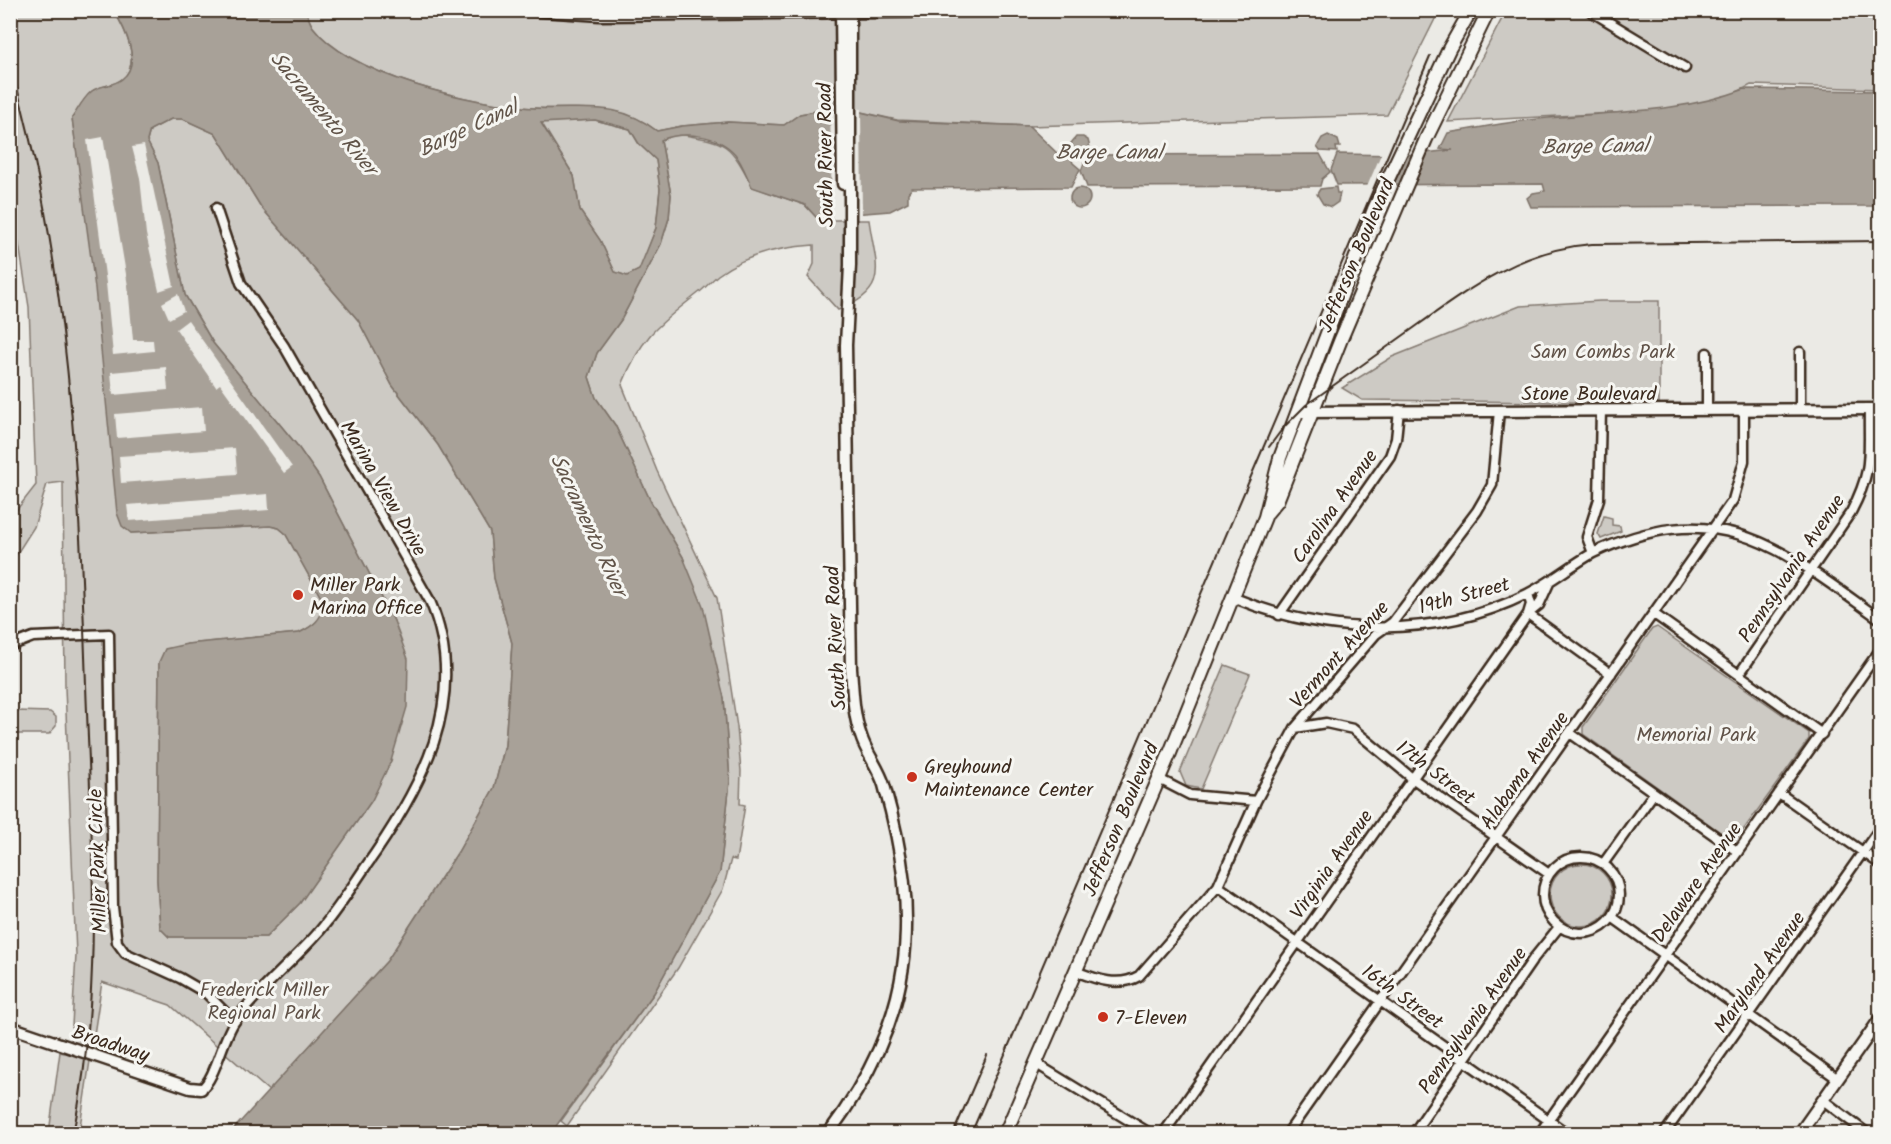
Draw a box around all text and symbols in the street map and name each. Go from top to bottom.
water label: Sacramento River [261,45,387,186]
street label: South River Road [810,81,844,227]
water label: Barge Canal [413,90,527,167]
water label: Barge Canal [1541,130,1652,165]
water label: Barge Canal [1056,137,1166,170]
street label: Jefferson Boulevard [1311,173,1405,338]
park label: Sam Combs Park [1531,337,1676,369]
street label: Stone Boulevard [1522,379,1657,411]
street label: Marina View Drive [330,415,434,563]
street label: Carolina Avenue [1284,443,1387,571]
water label: Sacramento River [540,449,637,606]
street label: Pennsylvania Avenue [1731,488,1854,650]
street label: South River Road [817,564,857,711]
street label: 19th Street [1415,569,1514,624]
place label: Miller Park Marina Office [310,570,423,625]
marker: Miller Park Marina Office [291,588,305,602]
street label: Vermont Avenue [1283,594,1398,717]
street label: Alabama Avenue [1473,705,1578,837]
park label: Memorial Park [1636,720,1756,752]
street label: 17th Street [1388,733,1482,814]
street label: Jefferson Boulevard [1075,737,1169,902]
place label: Greyhound Maintenance Center [924,752,1094,807]
marker: Greyhound Maintenance Center [905,770,919,784]
street label: Miller Park Circle [80,788,118,934]
street label: Virginia Avenue [1283,804,1382,927]
street label: Delaware Avenue [1644,816,1751,950]
street label: Maryland Avenue [1707,905,1815,1041]
street label: Pennsylvania Avenue [1411,941,1537,1101]
street label: 16th Street [1354,957,1450,1039]
park label: Frederick Miller Regional Park [200,975,330,1030]
place label: 7-Eleven [1115,1003,1187,1035]
marker: 7-Eleven [1096,1010,1110,1024]
street label: Broadway [67,1017,154,1073]

